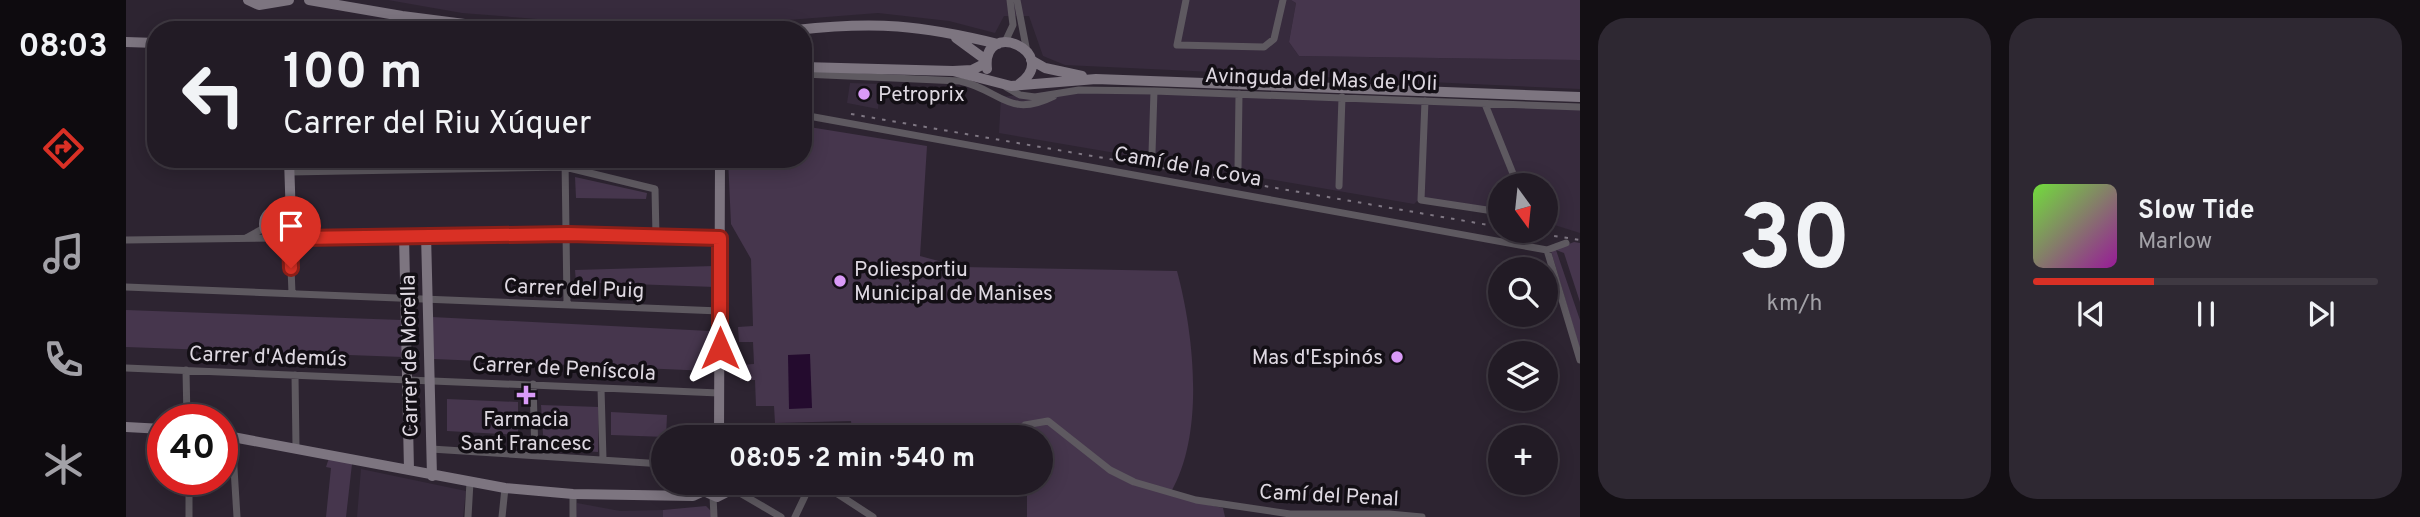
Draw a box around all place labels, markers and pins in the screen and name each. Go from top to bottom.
place label: Petroprix [878,82,965,109]
marker: Petroprix [856,86,872,102]
pin [261,196,321,268]
place label: Poliesportiu Municipal de Manises [854,257,1053,308]
marker: Poliesportiu Municipal de Manises [832,273,848,289]
place label: Mas d'Espinós [1252,345,1383,372]
marker: Mas d'Espinós [1389,349,1405,365]
marker: Farmacia Sant Francesc [518,387,534,403]
place label: Farmacia Sant Francesc [460,407,592,458]

